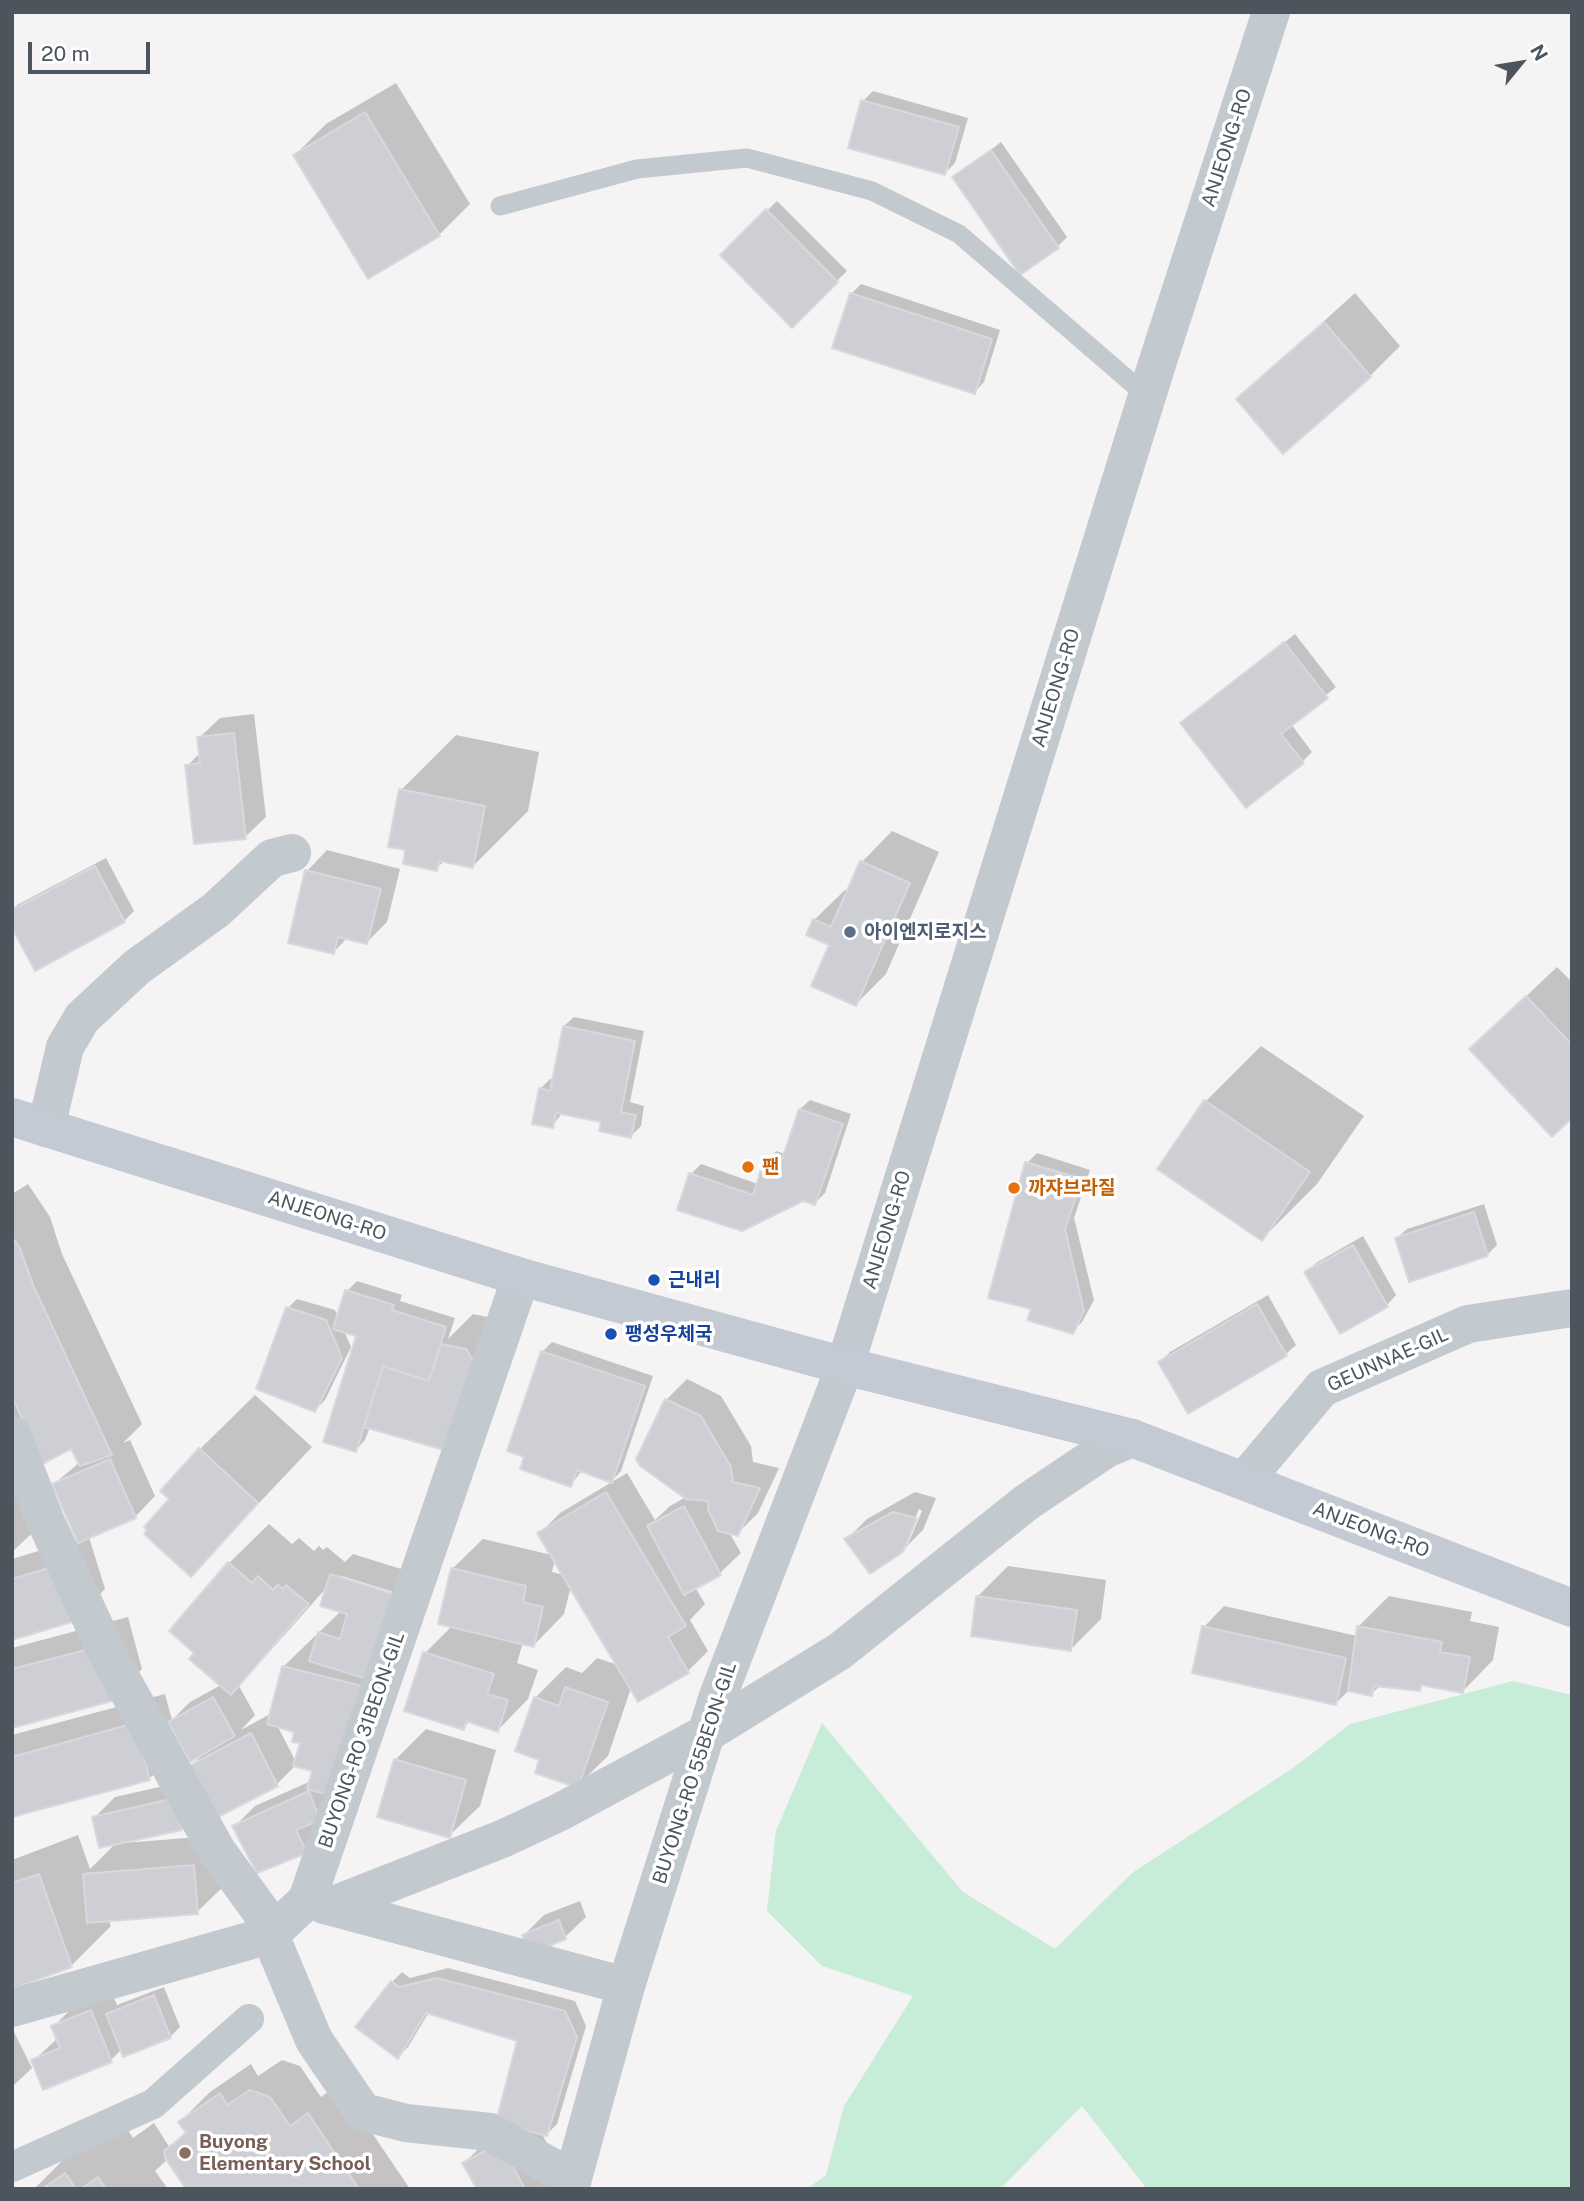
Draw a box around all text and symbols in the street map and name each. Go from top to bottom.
scale bar [32,28,154,72]
north arrow [1486,28,1556,98]
text: 20 m [41,41,90,66]
text: N [1526,41,1552,64]
street label: ANJEONG-RO [1197,86,1257,210]
street label: ANJEONG-RO [1027,626,1085,750]
place label: 아이엔지로지스 [864,921,986,943]
marker: 아이엔지로지스 [842,924,858,940]
place label: 팬 [762,1156,779,1178]
marker: 팬 [740,1159,756,1175]
street label: ANJEONG-RO [858,1168,916,1292]
place label: 까쟈브라질 [1028,1177,1115,1199]
marker: 까쟈브라질 [1006,1180,1022,1196]
street label: ANJEONG-RO [265,1186,389,1246]
place label: 근내리 [668,1269,720,1291]
marker: 근내리 [646,1272,662,1288]
place label: 팽성우체국 [625,1323,712,1345]
street label: GEUNNAE-GIL [1324,1323,1452,1397]
marker: 팽성우체국 [603,1326,619,1342]
street label: ANJEONG-RO [1310,1497,1432,1563]
street label: BUYONG-RO 31BEON-GIL [314,1629,410,1851]
street label: BUYONG-RO 55BEON-GIL [648,1659,742,1887]
place label: Buyong Elementary School [199,2131,371,2175]
marker: Buyong Elementary School [177,2145,193,2161]

